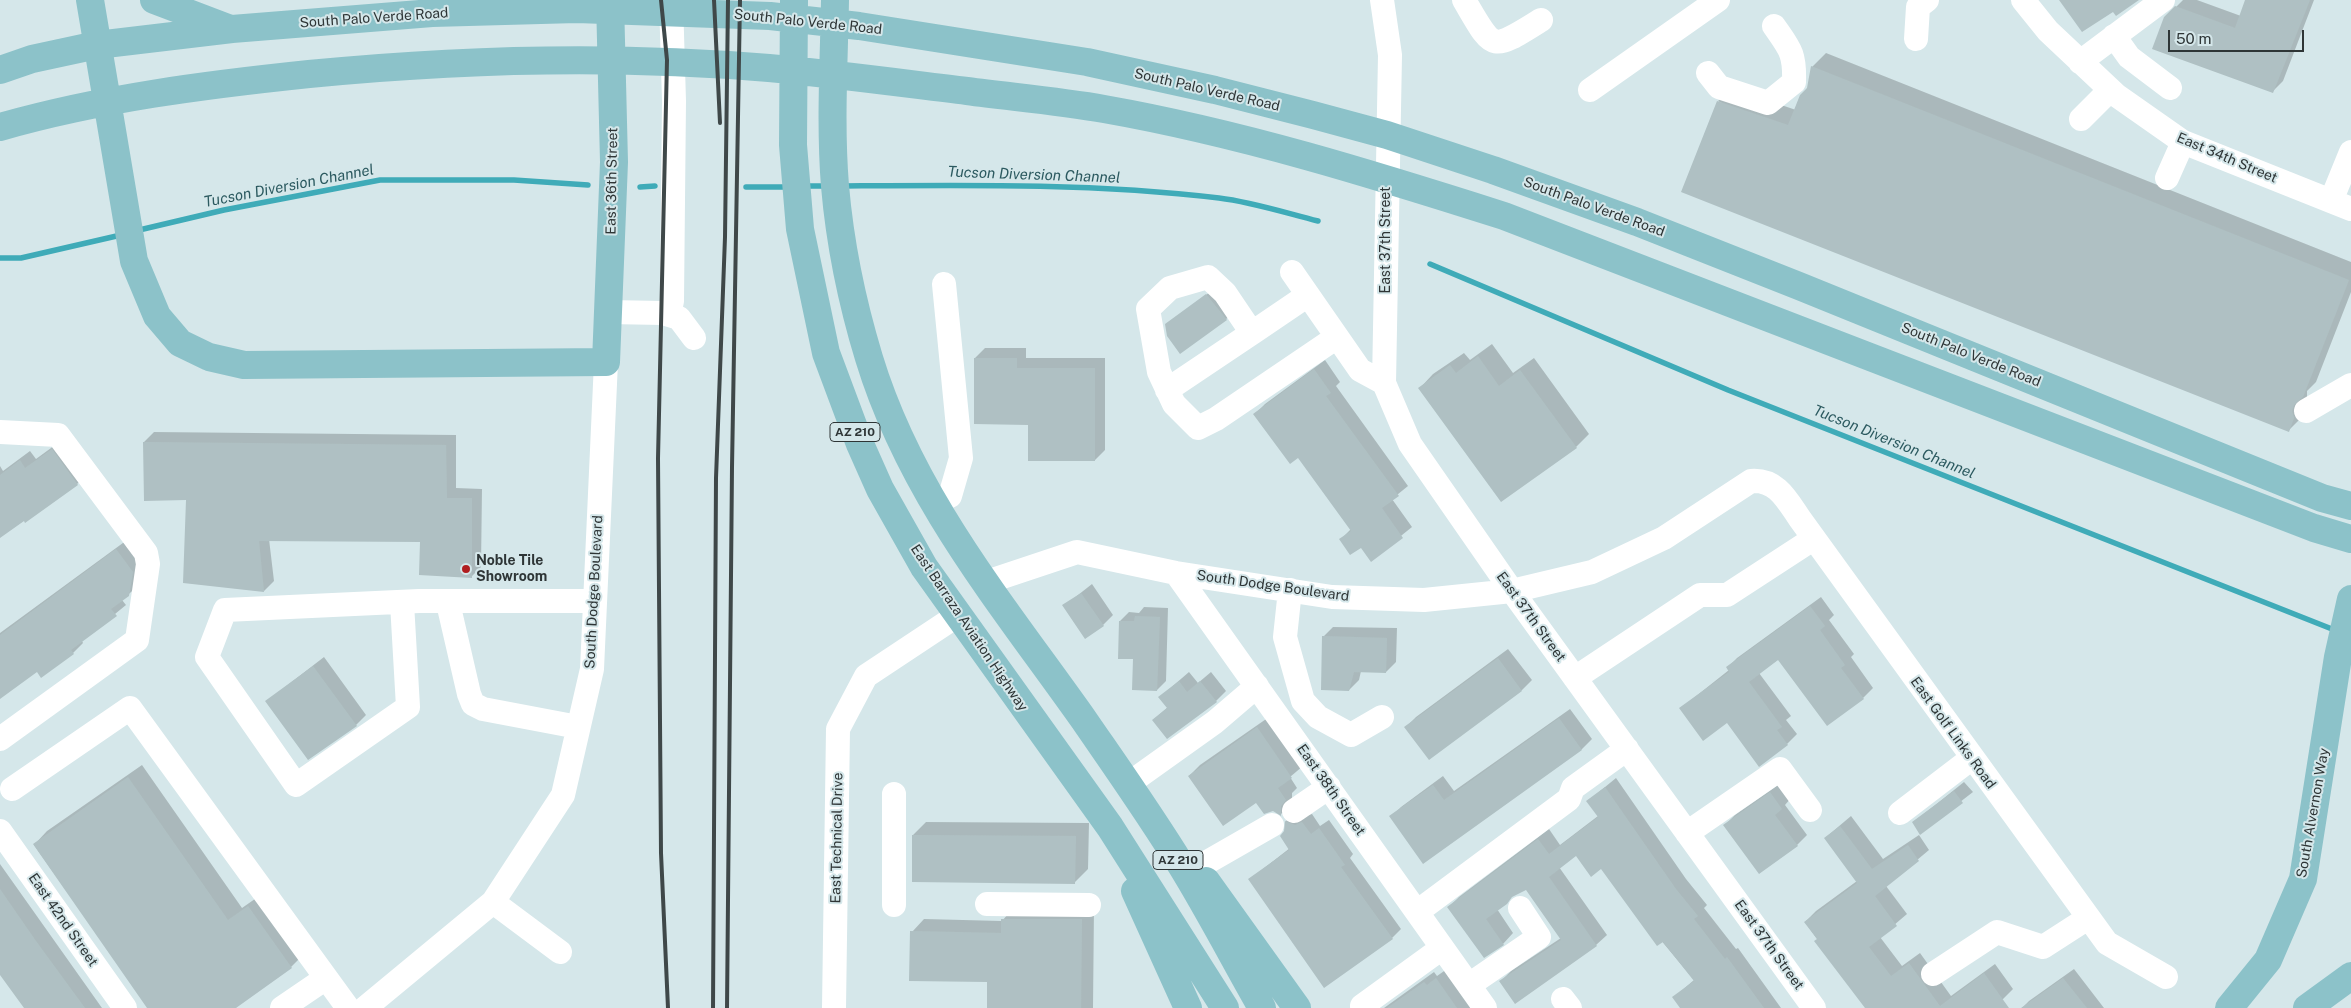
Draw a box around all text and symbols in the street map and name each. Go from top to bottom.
street label: South Palo Verde Road [299,4,449,32]
street label: South Palo Verde Road [733,6,883,38]
scale bar [2171,20,2307,52]
text: 50 m [2176,30,2211,47]
street label: South Palo Verde Road [1133,65,1281,115]
street label: East 36th Street [603,127,621,235]
street label: East 34th Street [2174,129,2280,187]
water label: Tucson Diversion Channel [202,161,376,211]
water label: Tucson Diversion Channel [947,163,1121,187]
street label: South Palo Verde Road [1521,174,1667,240]
street label: East 37th Street [1378,187,1394,293]
street label: South Palo Verde Road [1899,319,2043,391]
water label: Tucson Diversion Channel [1811,401,1977,483]
road number: AZ 210 [830,422,880,442]
street label: South Dodge Boulevard [582,515,606,669]
street label: East Barraza Aviation Highway [907,541,1031,715]
place label: Noble Tile Showroom [476,553,547,586]
marker: Noble Tile Showroom [460,563,472,575]
street label: South Dodge Boulevard [1196,567,1350,605]
street label: East 37th Street [1493,569,1569,665]
street label: East Golf Links Road [1907,674,1999,792]
street label: East 38th Street [1293,741,1369,839]
street label: South Alvernon Way [2293,747,2333,879]
street label: East Technical Drive [827,772,847,904]
road number: AZ 210 [1153,850,1203,870]
street label: East 42nd Street [25,870,101,970]
street label: East 37th Street [1731,897,1807,993]

